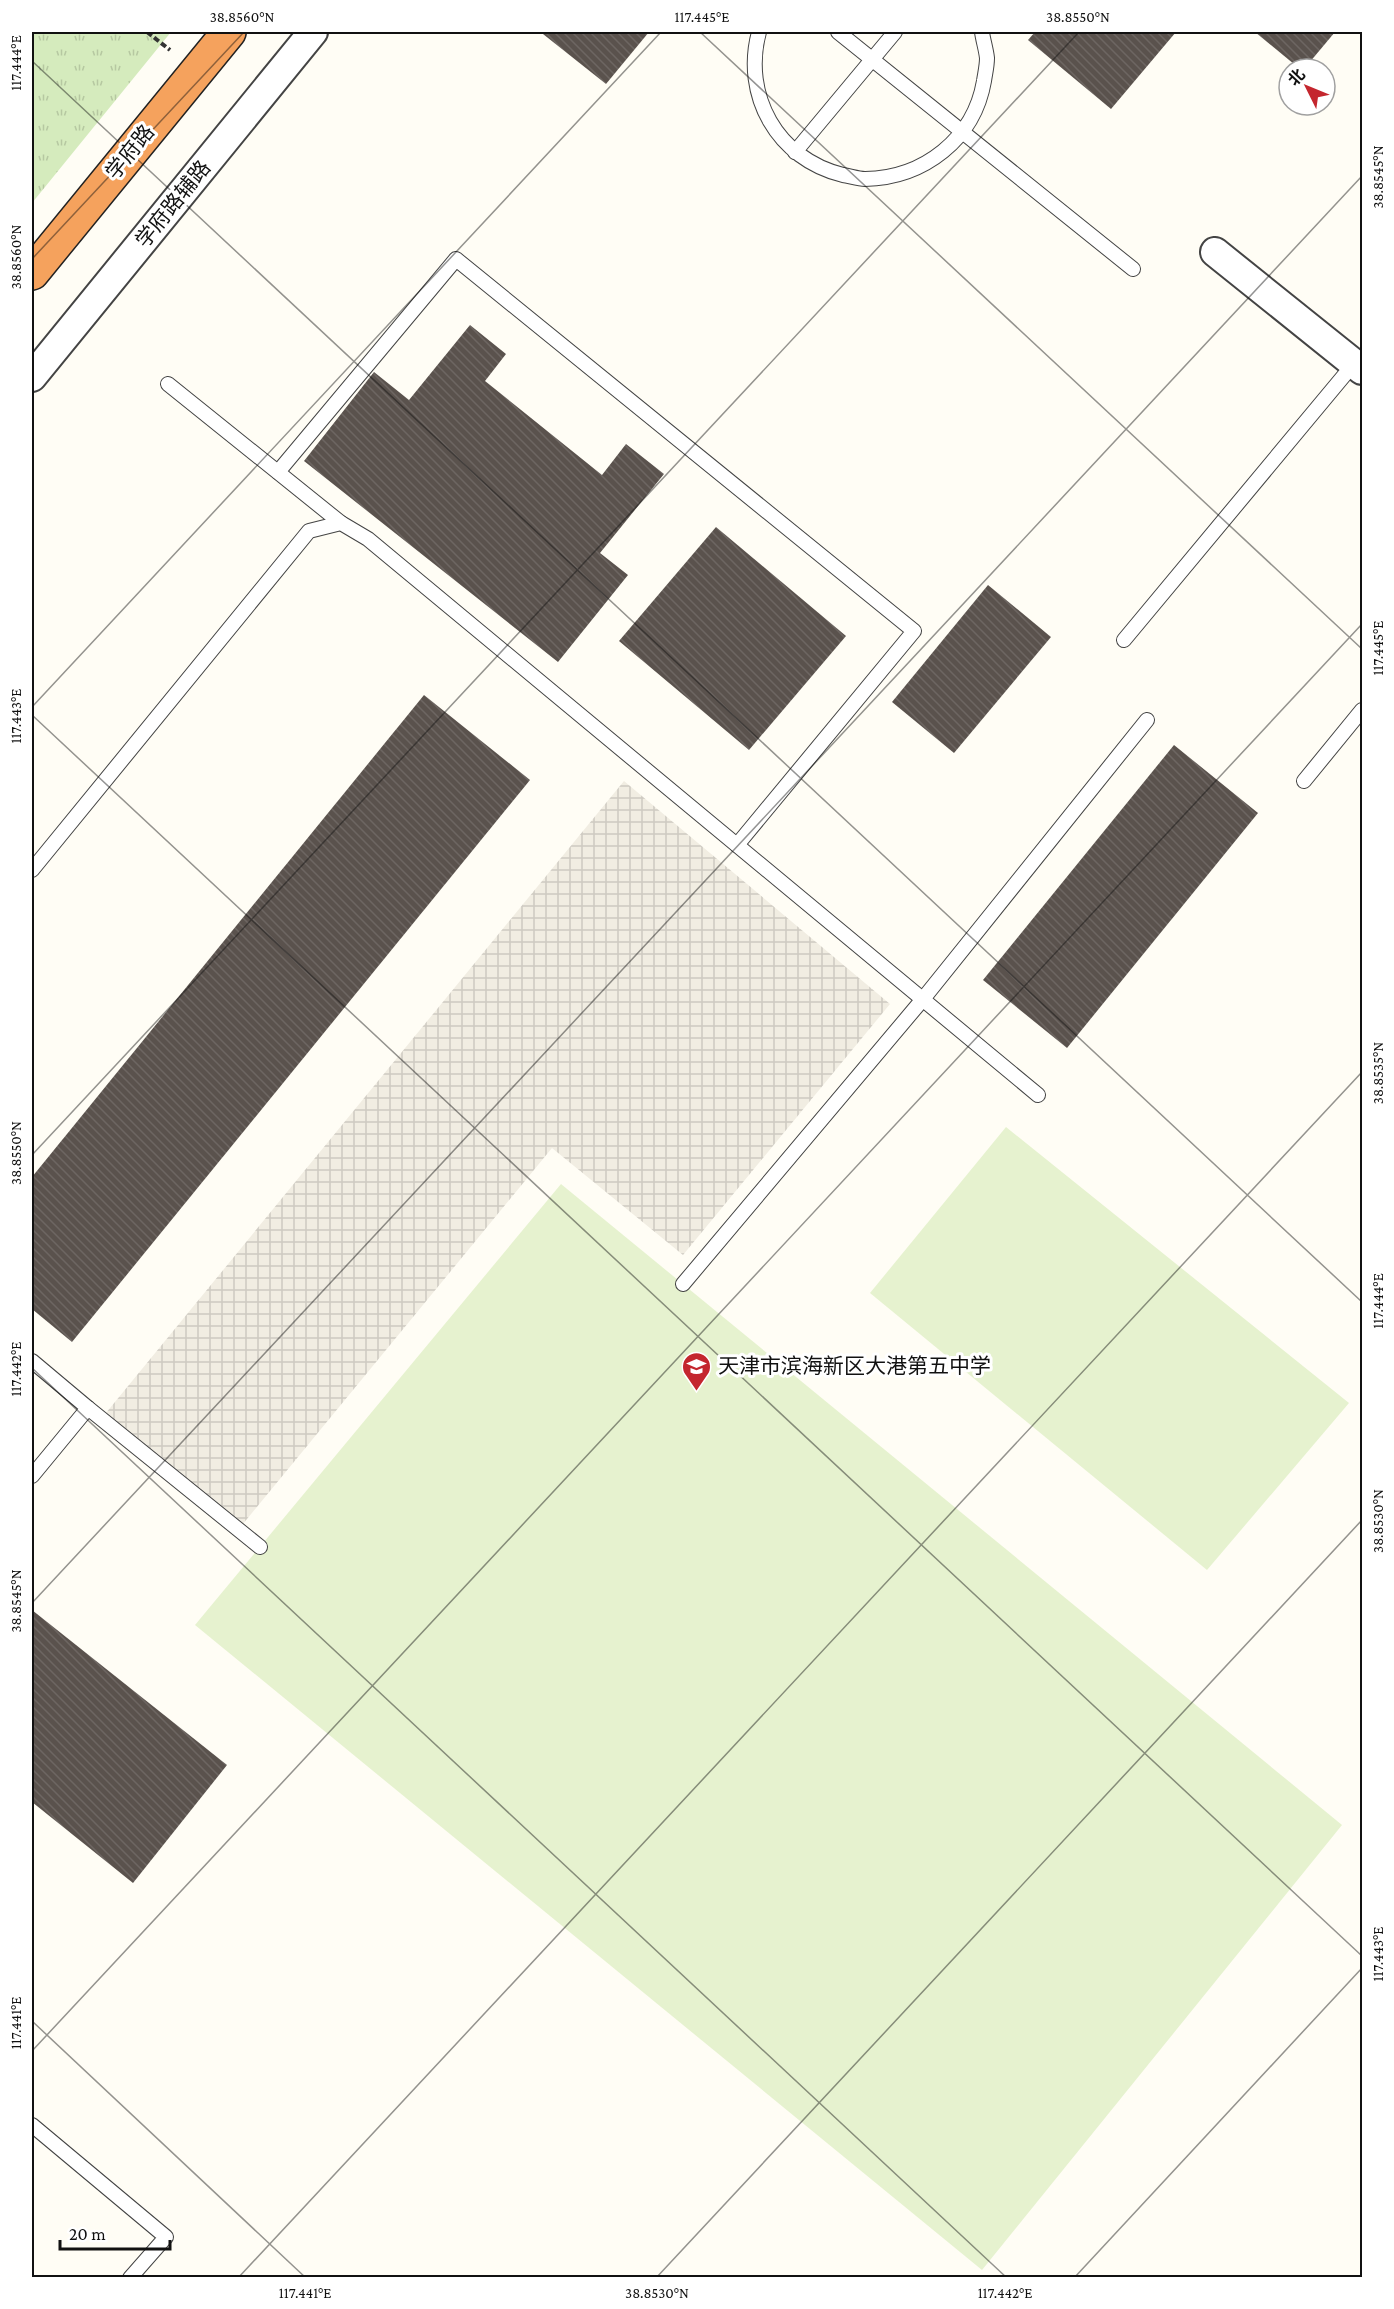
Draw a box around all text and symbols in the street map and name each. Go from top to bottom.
text: 38.8560°N [210,9,274,25]
text: 117.445°E [675,9,729,25]
text: 38.8550°N [1046,9,1110,25]
text: 117.444°E [8,35,24,91]
north arrow [1277,57,1337,117]
text: 北 [1285,65,1308,89]
street label: 学府路 [101,120,159,184]
text: 38.8545°N [1370,145,1386,209]
street label: 学府路辅路 [131,156,215,252]
text: 38.8560°N [8,225,24,289]
text: 117.445°E [1370,621,1386,675]
text: 117.443°E [8,689,24,743]
text: 38.8535°N [1370,1042,1386,1104]
text: 38.8550°N [8,1121,24,1185]
text: 117.444°E [1370,1273,1386,1329]
text: 117.442°E [8,1342,24,1396]
school or university icon: 天津市滨海新区大港第五中学 [681,1350,713,1392]
place label: 天津市滨海新区大港第五中学 [718,1354,991,1378]
text: 38.8530°N [1370,1489,1386,1553]
text: 38.8545°N [8,1569,24,1633]
text: 117.443°E [1370,1927,1386,1981]
text: 117.441°E [8,1997,24,2049]
scale bar [60,2213,170,2251]
text: 20 m [69,2224,106,2244]
text: 117.441°E [279,2285,331,2301]
text: 38.8530°N [625,2285,689,2301]
text: 117.442°E [978,2285,1032,2301]

